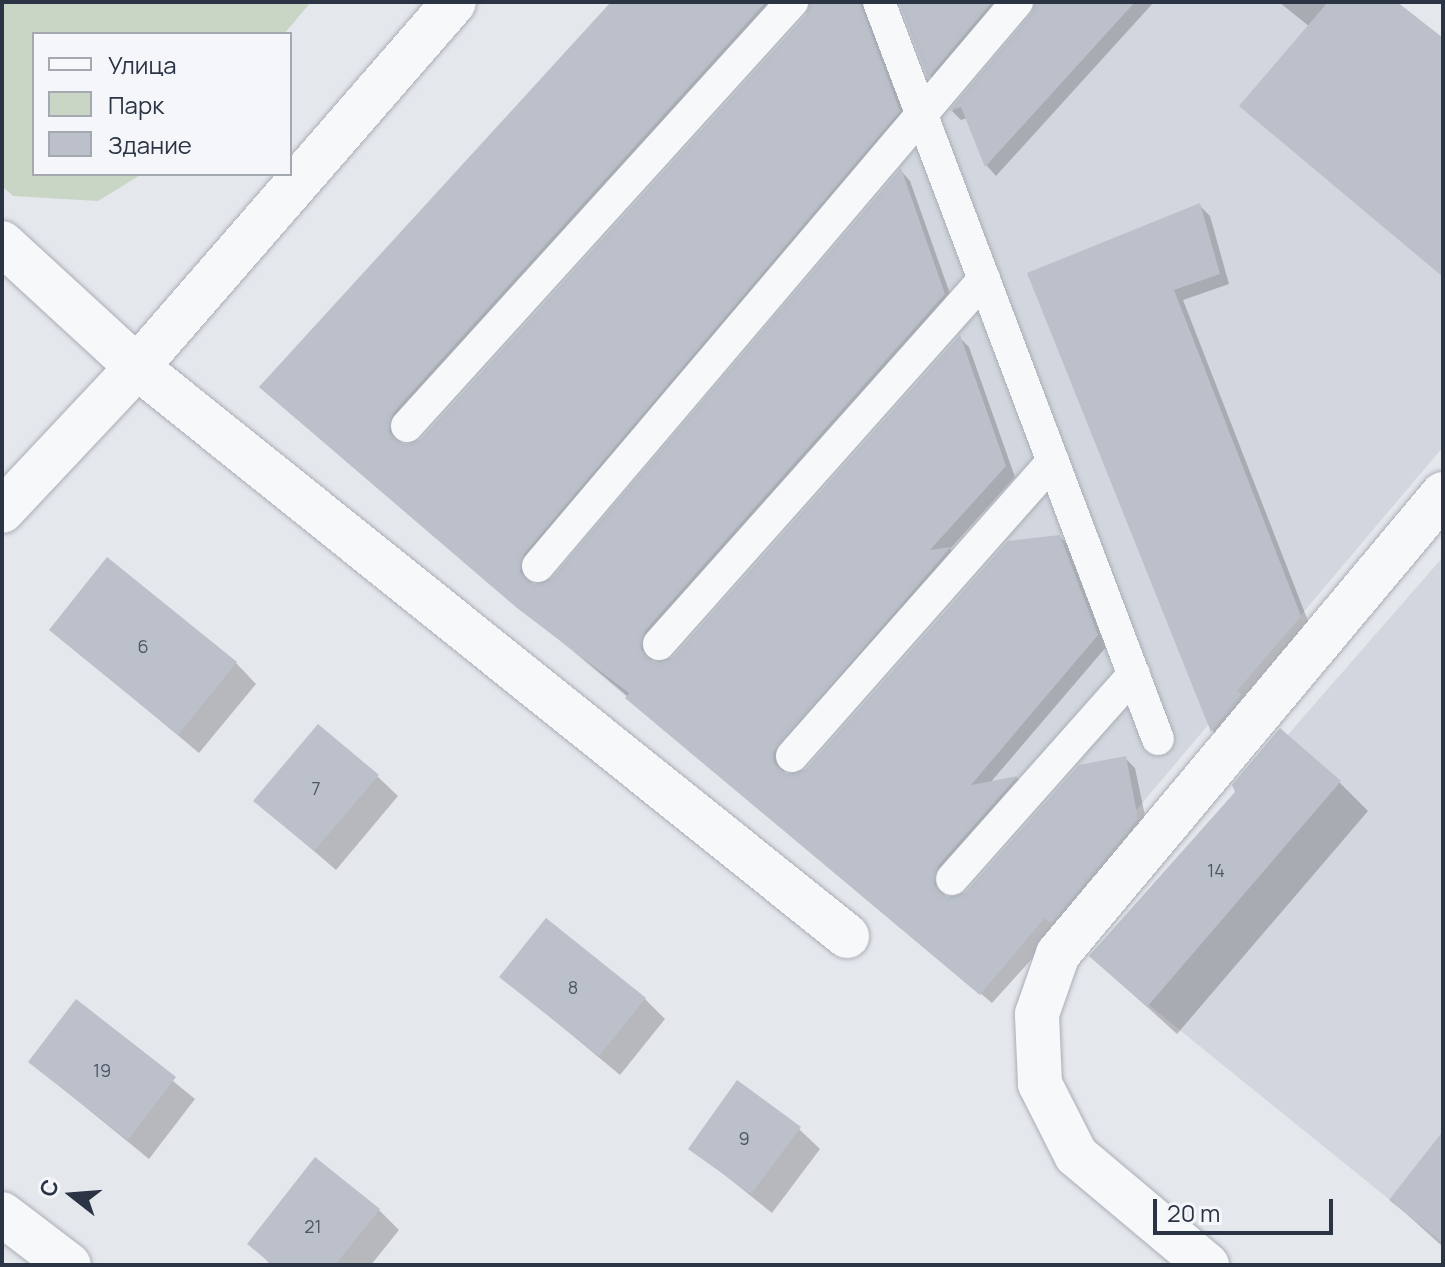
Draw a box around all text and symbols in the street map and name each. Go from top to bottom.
legend [32,32,292,176]
text: Улица [108,48,177,81]
text: Парк [108,88,164,121]
text: Здание [108,128,192,161]
house number: 6 [137,635,149,657]
house number: 7 [311,777,321,799]
house number: 14 [1207,859,1225,881]
house number: 8 [568,976,578,998]
house number: 19 [93,1059,111,1081]
house number: 9 [738,1127,750,1149]
north arrow [32,1155,112,1235]
text: С [32,1176,66,1200]
scale bar [1157,1183,1337,1233]
text: 20 m [1167,1196,1220,1229]
house number: 21 [304,1215,322,1237]

